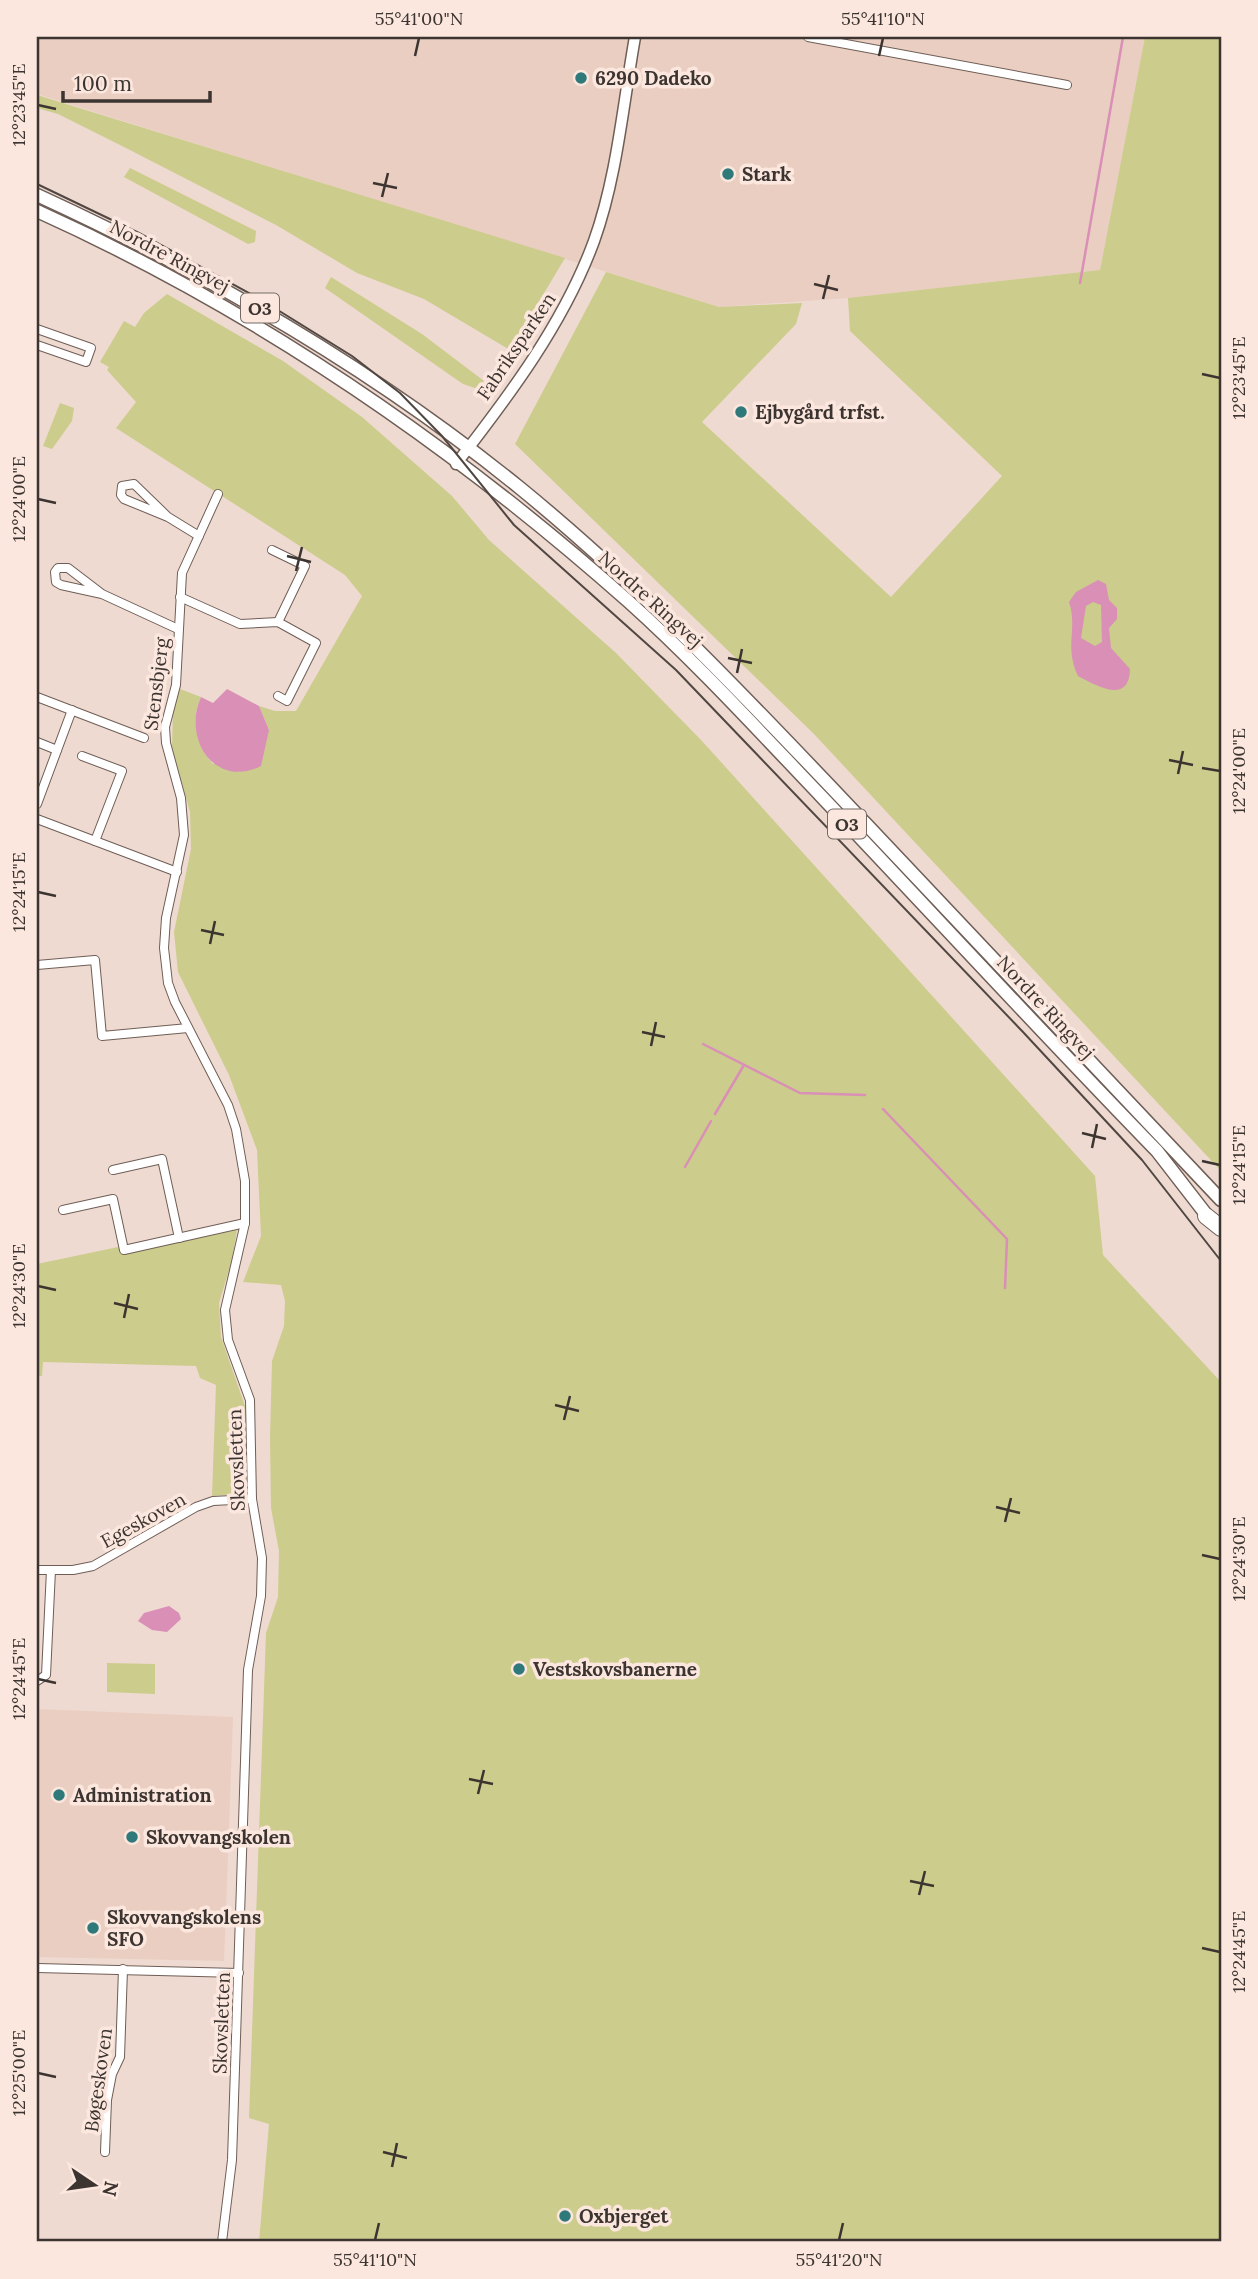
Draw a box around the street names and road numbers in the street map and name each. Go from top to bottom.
street label: Nordre Ringvej [106,214,234,298]
street label: Fabriksparken [471,288,561,404]
road number: O3 [241,294,279,322]
street label: Nordre Ringvej [594,546,708,652]
street label: Stensbjerg [138,636,174,732]
road number: O3 [828,810,866,838]
street label: Nordre Ringvej [992,950,1100,1064]
street label: Skovsletten [222,1408,250,1512]
street label: Egeskoven [96,1487,190,1553]
street label: Skovsletten [207,1971,235,2075]
street label: Bøgeskoven [79,2026,117,2134]

